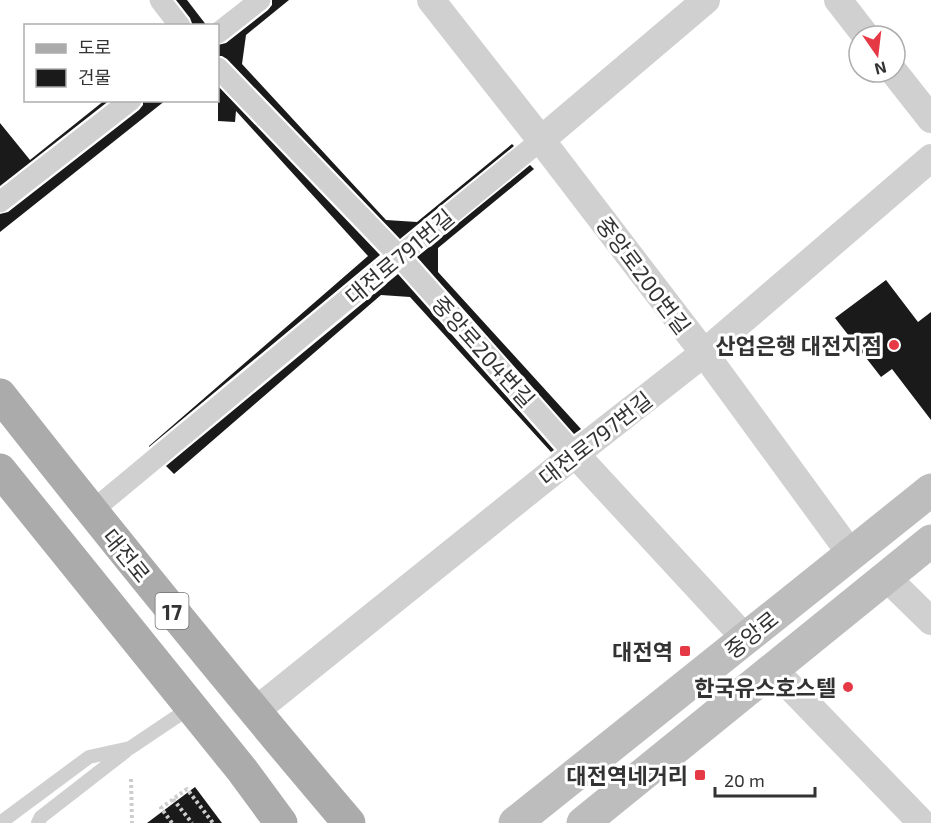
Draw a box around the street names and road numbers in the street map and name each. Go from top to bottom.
street label: 대전로791번길 [339,203,459,309]
street label: 중앙로200번길 [591,211,697,339]
street label: 중앙로204번길 [427,290,541,412]
street label: 대전로797번길 [533,386,657,490]
street label: 대전로 [98,523,156,587]
road number: 17 [156,593,188,629]
street label: 중앙로 [719,605,783,663]

